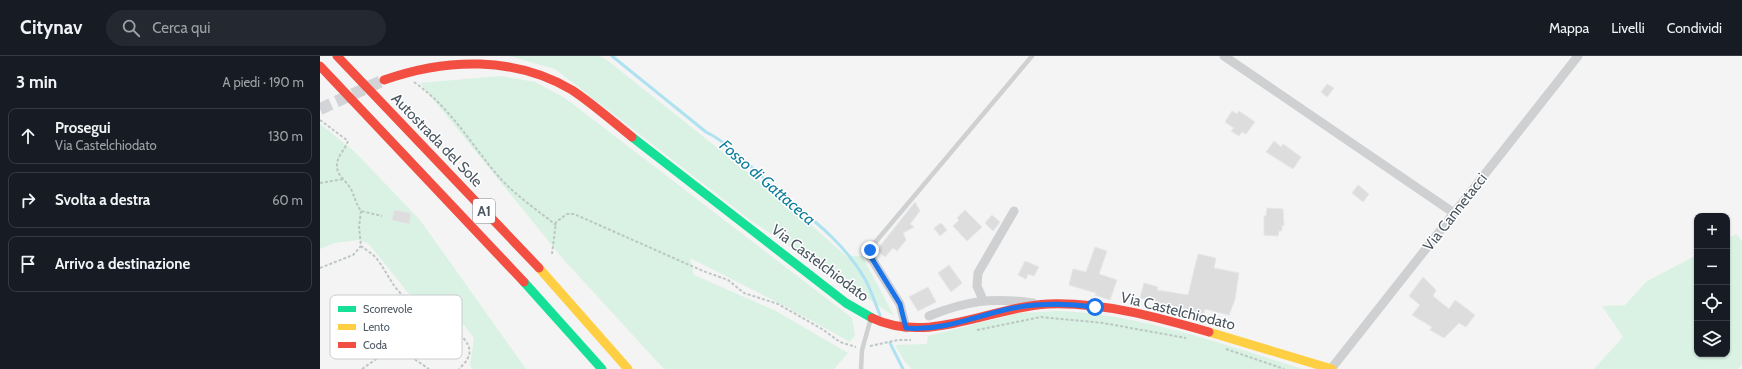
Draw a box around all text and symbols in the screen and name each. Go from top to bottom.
search box [106,10,386,46]
text: Citynav [20,16,82,39]
icon: search [120,17,142,39]
text: Cerca qui [152,19,210,37]
text: Mappa [1549,19,1589,37]
text: Livelli [1611,19,1645,37]
text: Condividi [1667,19,1722,37]
text: 3 min [16,72,57,92]
text: A piedi · 190 m [222,74,304,90]
street label: Autostrada del Sole [388,89,486,191]
text: Prosegui [55,119,111,137]
icon: ahead [17,125,39,147]
text: 130 m [268,128,303,144]
water label: Fosso di Gattaceca [716,136,819,229]
text: Via Castelchiodato [55,137,157,153]
street label: Via Cannetacci [1419,170,1491,254]
icon: right [17,189,39,211]
text: Svolta a destra [55,191,150,209]
text: 60 m [272,192,303,208]
road number: A1 [473,199,495,223]
map controls [1694,213,1730,357]
button: + [1694,213,1730,249]
street label: Via Castelchiodato [768,220,872,306]
route end [861,241,879,259]
button: − [1694,249,1730,285]
icon: arrive [17,253,39,275]
text: Arrivo a destinazione [55,255,190,273]
button: locate [1694,285,1730,321]
street label: Via Castelchiodato [1119,288,1237,334]
legend [330,295,462,359]
route start [1086,298,1104,316]
text: Scorrevole [363,302,413,316]
text: Lento [363,320,390,334]
button: layers [1694,321,1730,357]
text: Coda [363,338,388,352]

